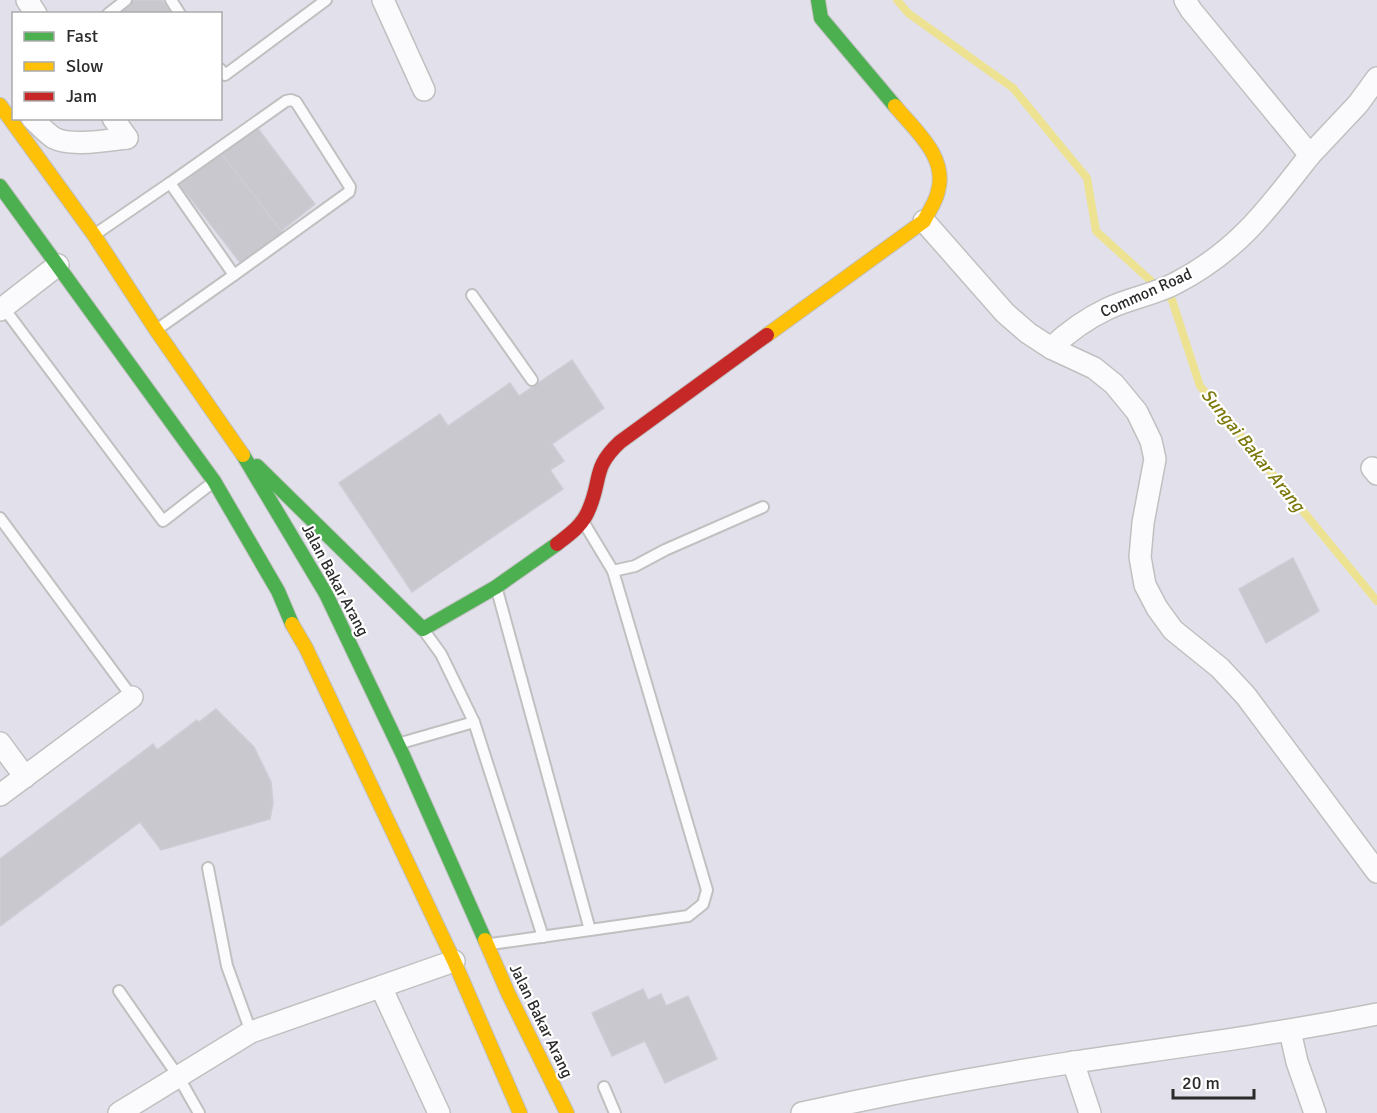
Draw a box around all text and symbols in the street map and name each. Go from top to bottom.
legend [12,12,222,120]
text: Fast [66,25,98,47]
text: Slow [66,55,103,77]
text: Jam [66,85,97,107]
street label: Common Road [1097,264,1195,322]
water label: Sungai Bakar Arang [1197,384,1310,517]
street label: Jalan Bakar Arang [297,521,373,639]
street label: Jalan Bakar Arang [505,961,577,1081]
scale bar [1173,1062,1254,1100]
text: 20 m [1182,1072,1220,1094]

